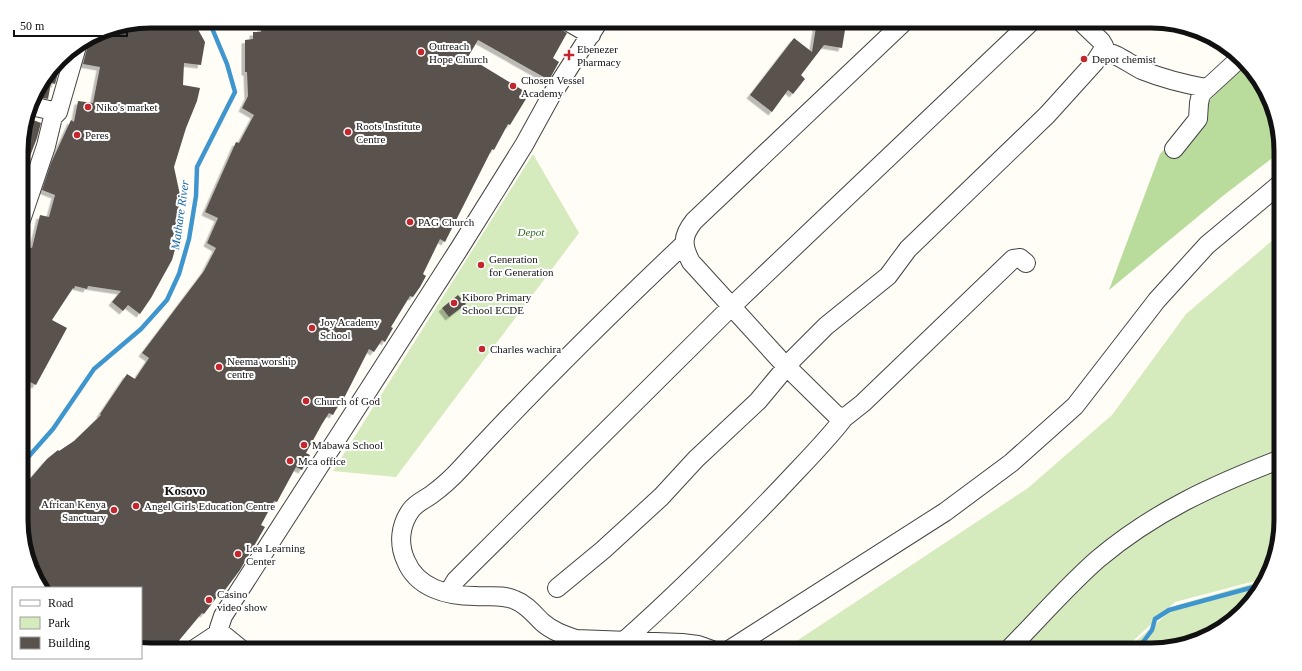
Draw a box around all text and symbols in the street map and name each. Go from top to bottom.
scale bar [14,12,127,38]
text: 50 m [20,19,45,33]
place label: Outreach Hope Church [429,40,488,65]
place label: Ebenezer Pharmacy [577,43,621,68]
marker: Outreach Hope Church [416,47,426,57]
marker: Ebenezer Pharmacy [564,50,574,60]
place label: Depot chemist [1092,53,1156,65]
marker: Depot chemist [1079,54,1089,64]
place label: Chosen Vessel Academy [521,74,585,99]
marker: Chosen Vessel Academy [508,81,518,91]
place label: Niko's market [96,101,158,113]
marker: Niko's market [83,102,93,112]
place label: Roots Institute Centre [356,120,421,145]
marker: Roots Institute Centre [343,127,353,137]
place label: Peres [85,129,109,141]
marker: Peres [72,130,82,140]
water label: Mathare River [168,179,192,252]
place label: PAG Church [418,216,475,228]
marker: PAG Church [405,217,415,227]
park label: Depot [517,226,545,238]
place label: Generation for Generation [489,253,554,278]
marker: Generation for Generation [476,260,486,270]
place label: Kiboro Primary School ECDE [462,291,532,316]
marker: Kiboro Primary School ECDE [449,298,459,308]
place label: Joy Academy School [320,316,380,341]
marker: Joy Academy School [307,323,317,333]
place label: Charles wachira [490,343,561,355]
marker: Charles wachira [477,344,487,354]
place label: Neema worship centre [227,355,297,380]
marker: Neema worship centre [214,362,224,372]
place label: Church of God [314,395,380,407]
marker: Church of God [301,396,311,406]
place label: Mabawa School [312,439,383,451]
marker: Mabawa School [299,440,309,450]
place label: Mca office [298,455,346,467]
marker: Mca office [285,456,295,466]
district label: Kosovo [164,483,206,498]
place label: African Kenya Sanctuary [41,498,106,523]
place label: Angel Girls Education Centre [144,500,275,512]
marker: Angel Girls Education Centre [131,501,141,511]
marker: African Kenya Sanctuary [109,505,119,515]
place label: Lea Learning Center [246,542,305,567]
marker: Lea Learning Center [233,549,243,559]
legend [12,587,142,659]
place label: Casino video show [217,588,267,613]
marker: Casino video show [204,595,214,605]
text: Road [48,596,73,610]
text: Park [48,616,70,630]
text: Building [48,636,90,650]

